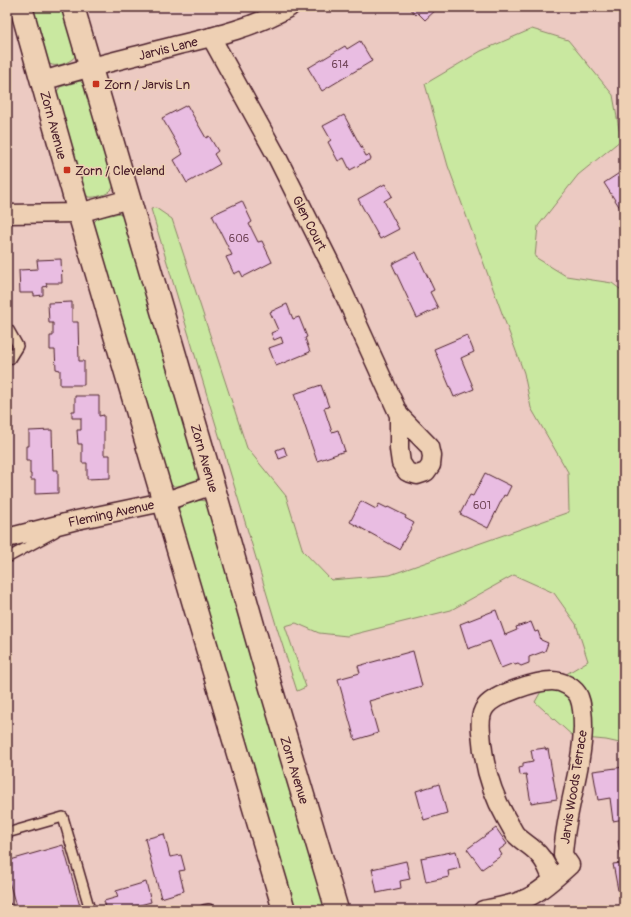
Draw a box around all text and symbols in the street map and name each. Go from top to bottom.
street label: Jarvis Lane [137,34,200,64]
house number: 614 [331,58,349,71]
place label: Zorn / Jarvis Ln [104,77,190,93]
marker: Zorn / Jarvis Ln [91,79,101,89]
street label: Zorn Avenue [36,89,70,162]
place label: Zorn / Cleveland [75,163,165,179]
marker: Zorn / Cleveland [62,165,72,175]
street label: Glen Court [289,193,330,254]
house number: 606 [229,232,249,245]
street label: Zorn Avenue [187,422,222,495]
street label: Fleming Avenue [67,497,156,531]
house number: 601 [473,499,491,512]
street label: Jarvis Woods Terrace [557,729,591,845]
street label: Zorn Avenue [276,734,312,807]

